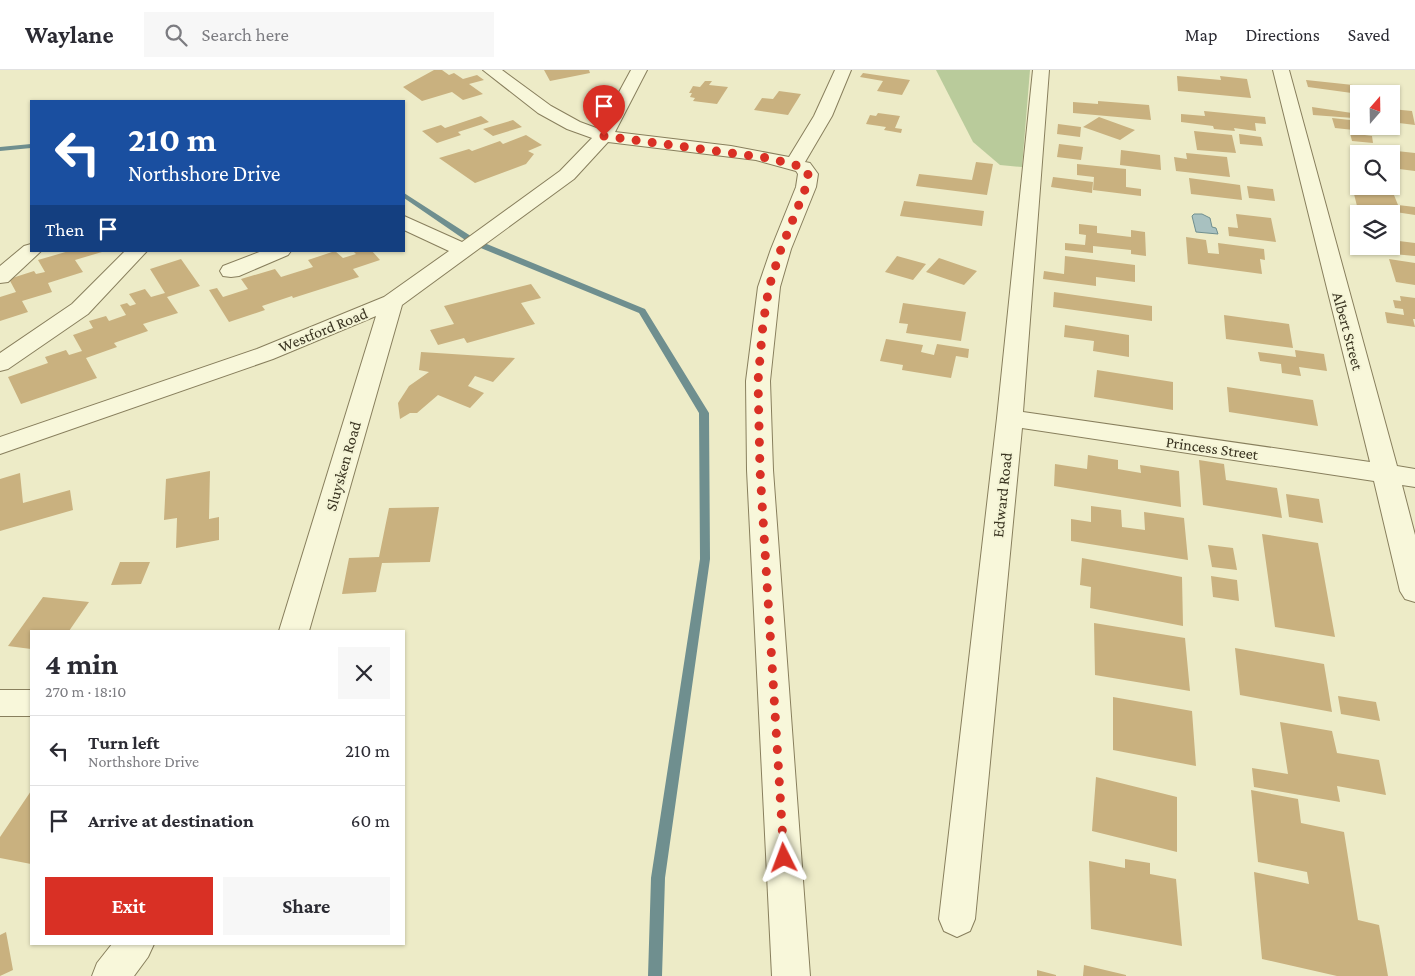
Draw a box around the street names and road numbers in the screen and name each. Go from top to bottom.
street label: Albert Street [1329,290,1367,373]
street label: Westford Road [276,304,370,356]
street label: Sluysken Road [322,419,365,513]
street label: Princess Street [1165,433,1260,463]
street label: Edward Road [989,451,1015,538]

